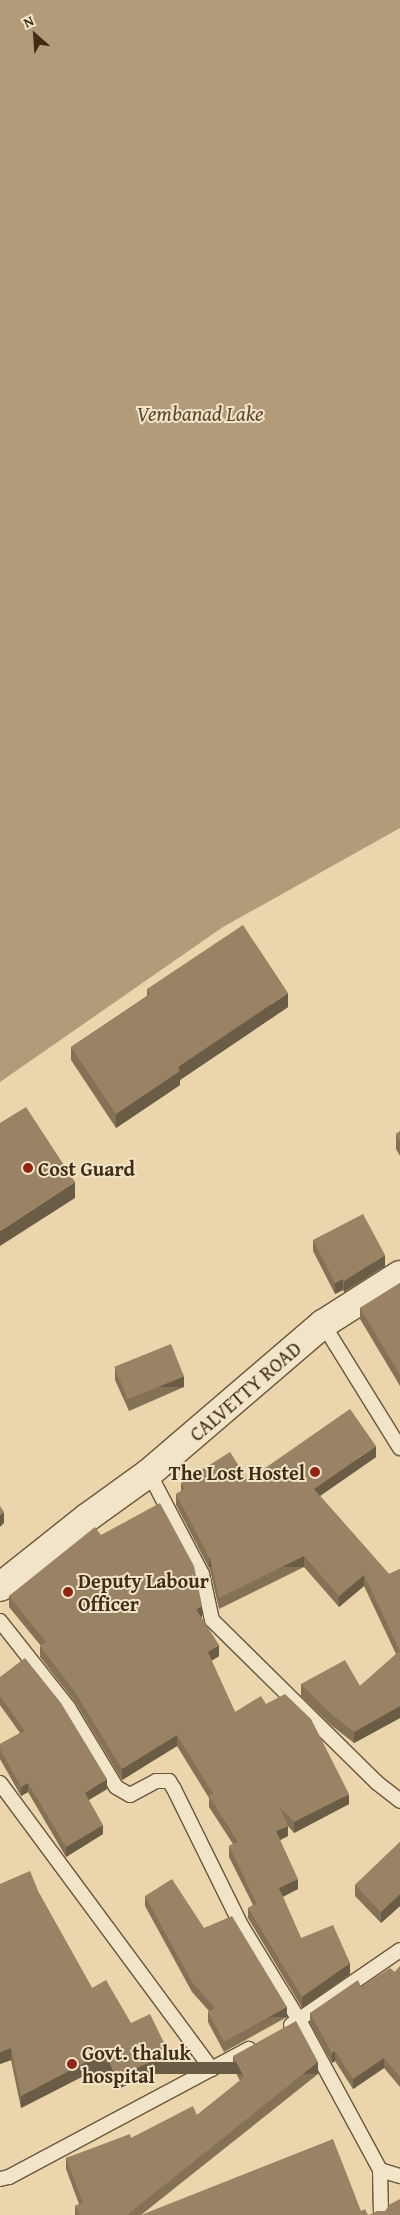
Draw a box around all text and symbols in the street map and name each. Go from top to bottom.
north arrow [10,10,60,60]
text: N [20,10,37,33]
water label: Vembanad Lake [136,401,264,427]
place label: Cost Guard [38,1156,135,1180]
marker: Cost Guard [22,1162,34,1174]
street label: CALVETTY ROAD [184,1336,306,1446]
place label: The Lost Hostel [169,1460,305,1484]
marker: The Lost Hostel [309,1466,321,1478]
place label: Deputy Labour Officer [78,1568,209,1615]
marker: Deputy Labour Officer [62,1586,74,1598]
place label: Govt. thaluk hospital [82,2040,191,2087]
marker: Govt. thaluk hospital [66,2058,78,2070]

